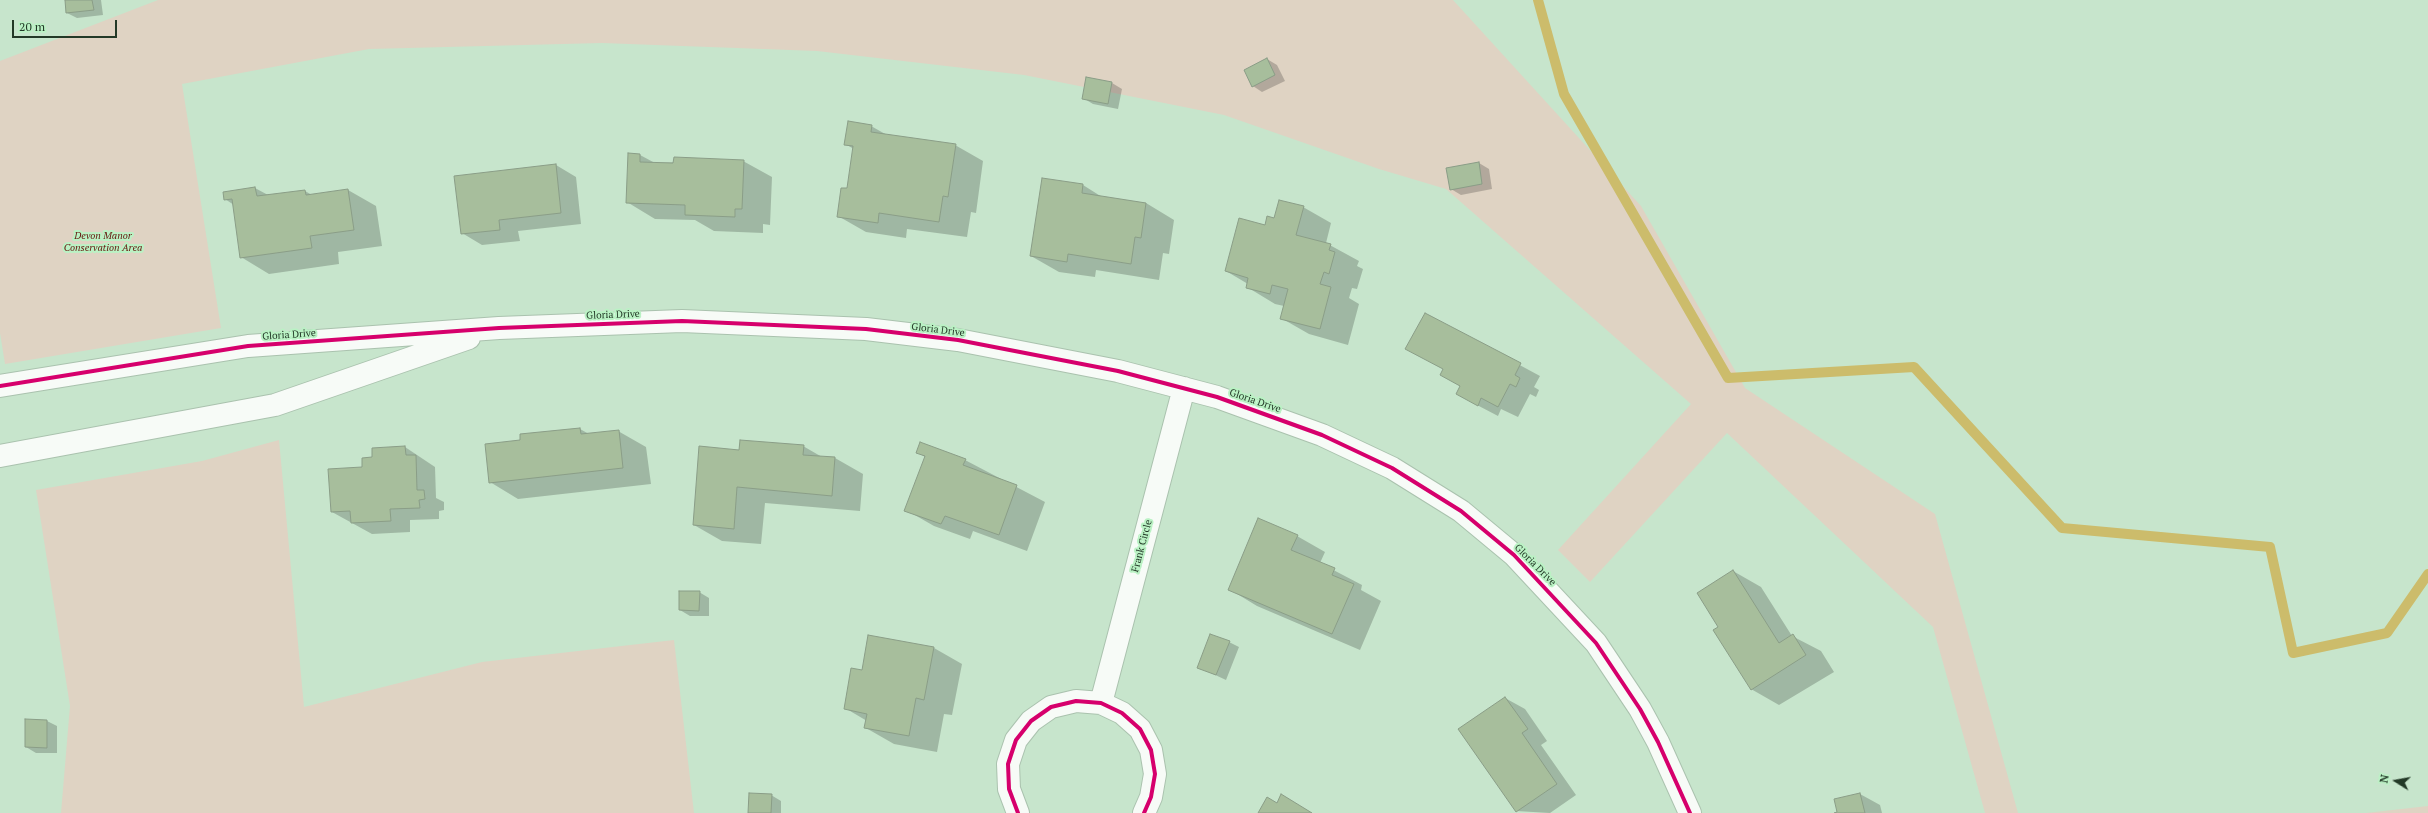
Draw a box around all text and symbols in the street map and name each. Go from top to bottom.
scale bar [14,12,119,38]
text: 20 m [19,19,45,34]
park label: Devon Manor Conservation Area [64,230,142,254]
street label: Gloria Drive [586,308,640,322]
street label: Gloria Drive [911,321,965,339]
street label: Gloria Drive [262,327,316,343]
street label: Gloria Drive [1228,387,1282,415]
street label: Frank Circle [1129,518,1155,574]
street label: Gloria Drive [1512,542,1558,588]
north arrow [2376,761,2416,801]
text: N [2377,773,2392,784]

